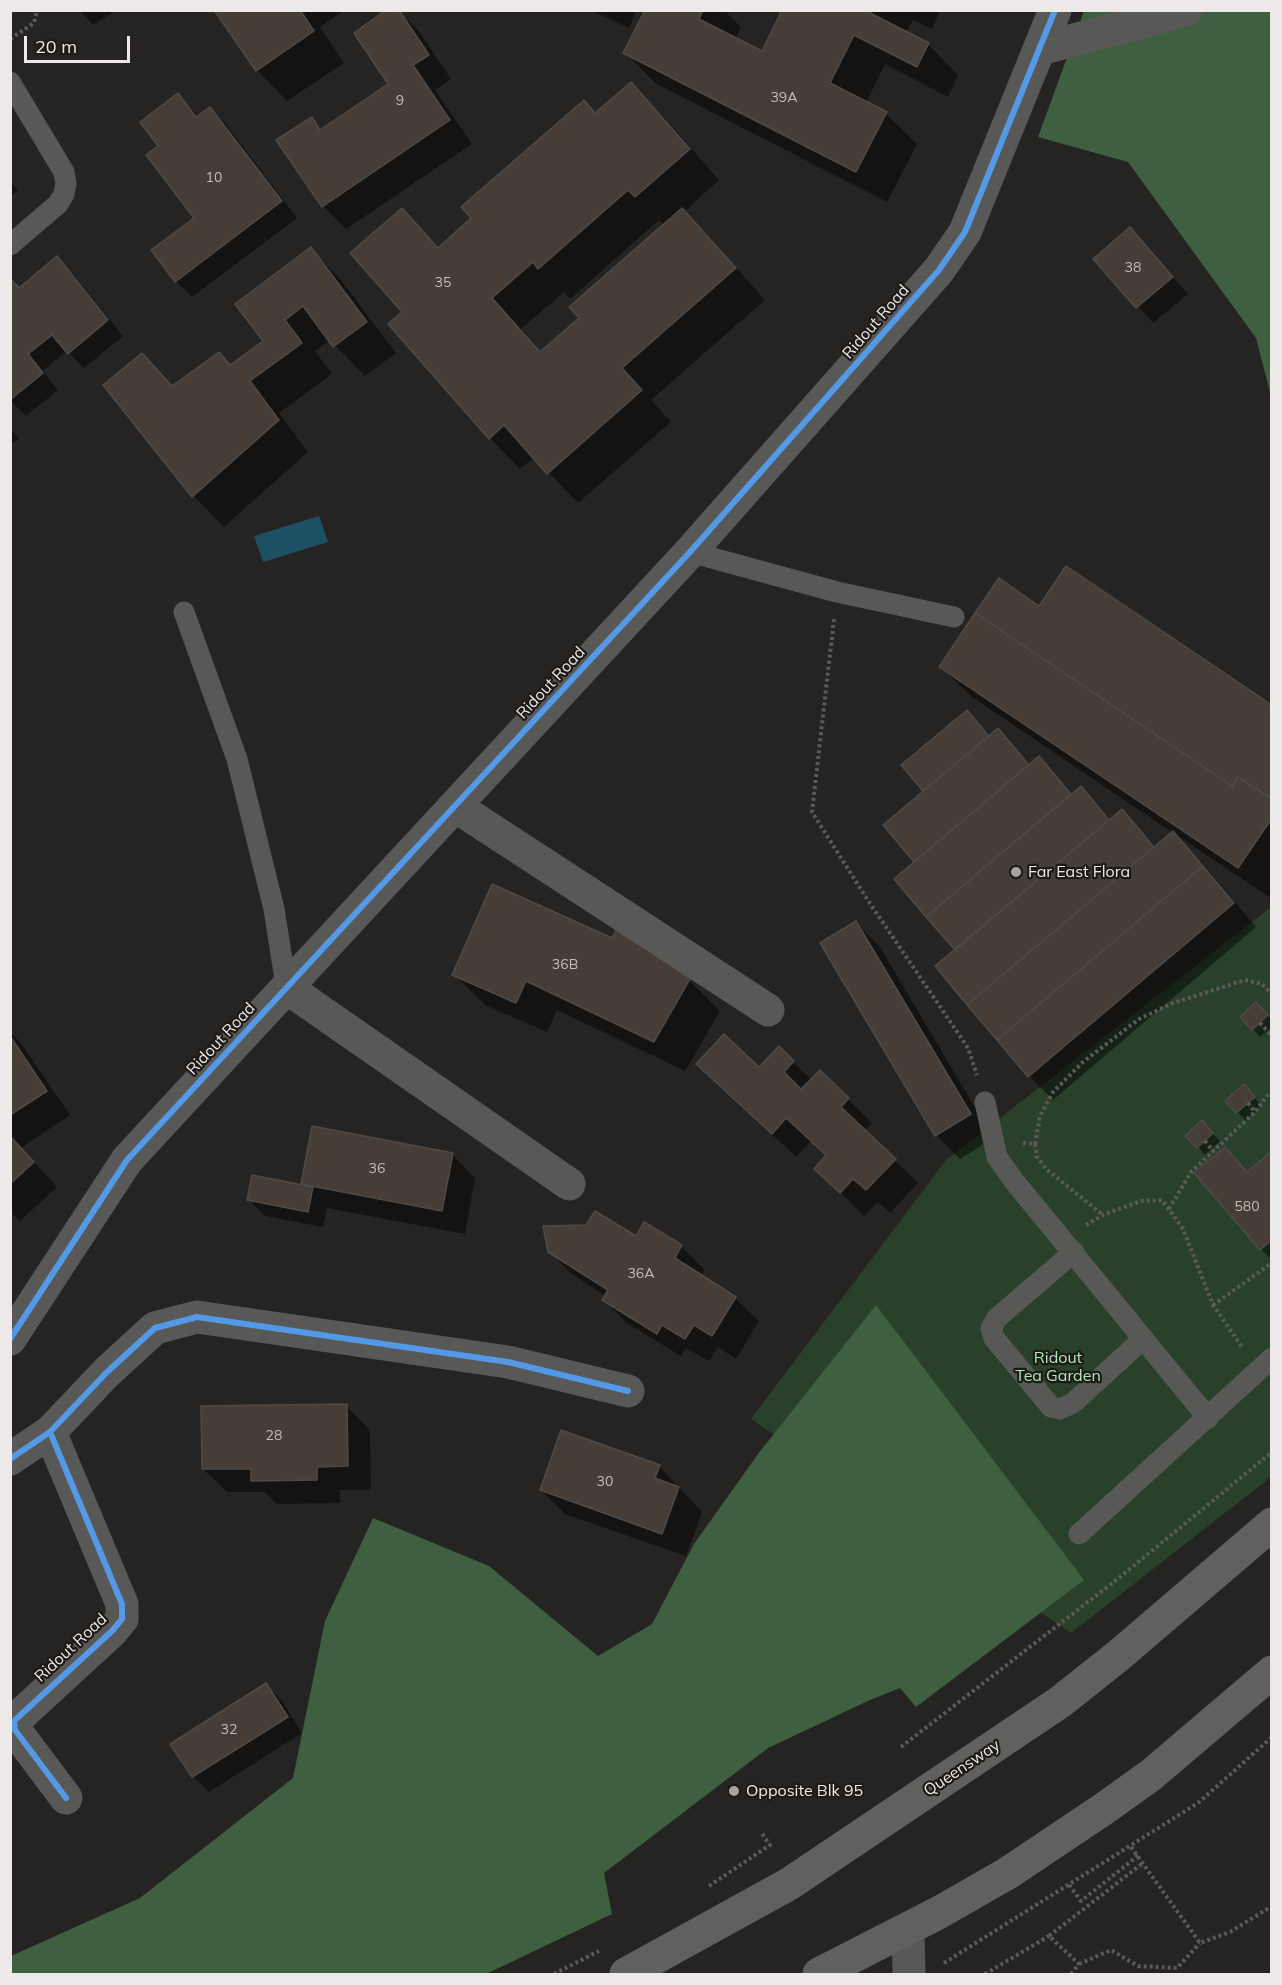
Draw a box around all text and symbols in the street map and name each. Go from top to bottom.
scale bar [27,24,134,62]
text: 20 m [35,35,77,58]
house number: 39A [770,90,798,106]
house number: 9 [396,93,404,109]
house number: 10 [206,170,222,186]
house number: 38 [1125,260,1141,276]
house number: 35 [435,275,451,291]
street label: Ridout Road [839,281,913,363]
street label: Ridout Road [513,643,589,723]
place label: Far East Flora [1028,862,1130,882]
marker: Far East Flora [1009,865,1023,879]
house number: 36B [552,957,578,973]
street label: Ridout Road [183,999,259,1079]
house number: 36 [369,1161,385,1177]
house number: 580 [1234,1199,1260,1215]
house number: 36A [627,1266,655,1282]
park label: Ridout Tea Garden [1015,1348,1101,1386]
house number: 28 [266,1428,282,1444]
house number: 30 [597,1474,613,1490]
street label: Ridout Road [31,1610,111,1686]
house number: 32 [221,1722,237,1738]
street label: Queensway [920,1735,1004,1801]
place label: Opposite Blk 95 [746,1781,863,1801]
marker: Opposite Blk 95 [727,1784,741,1798]

